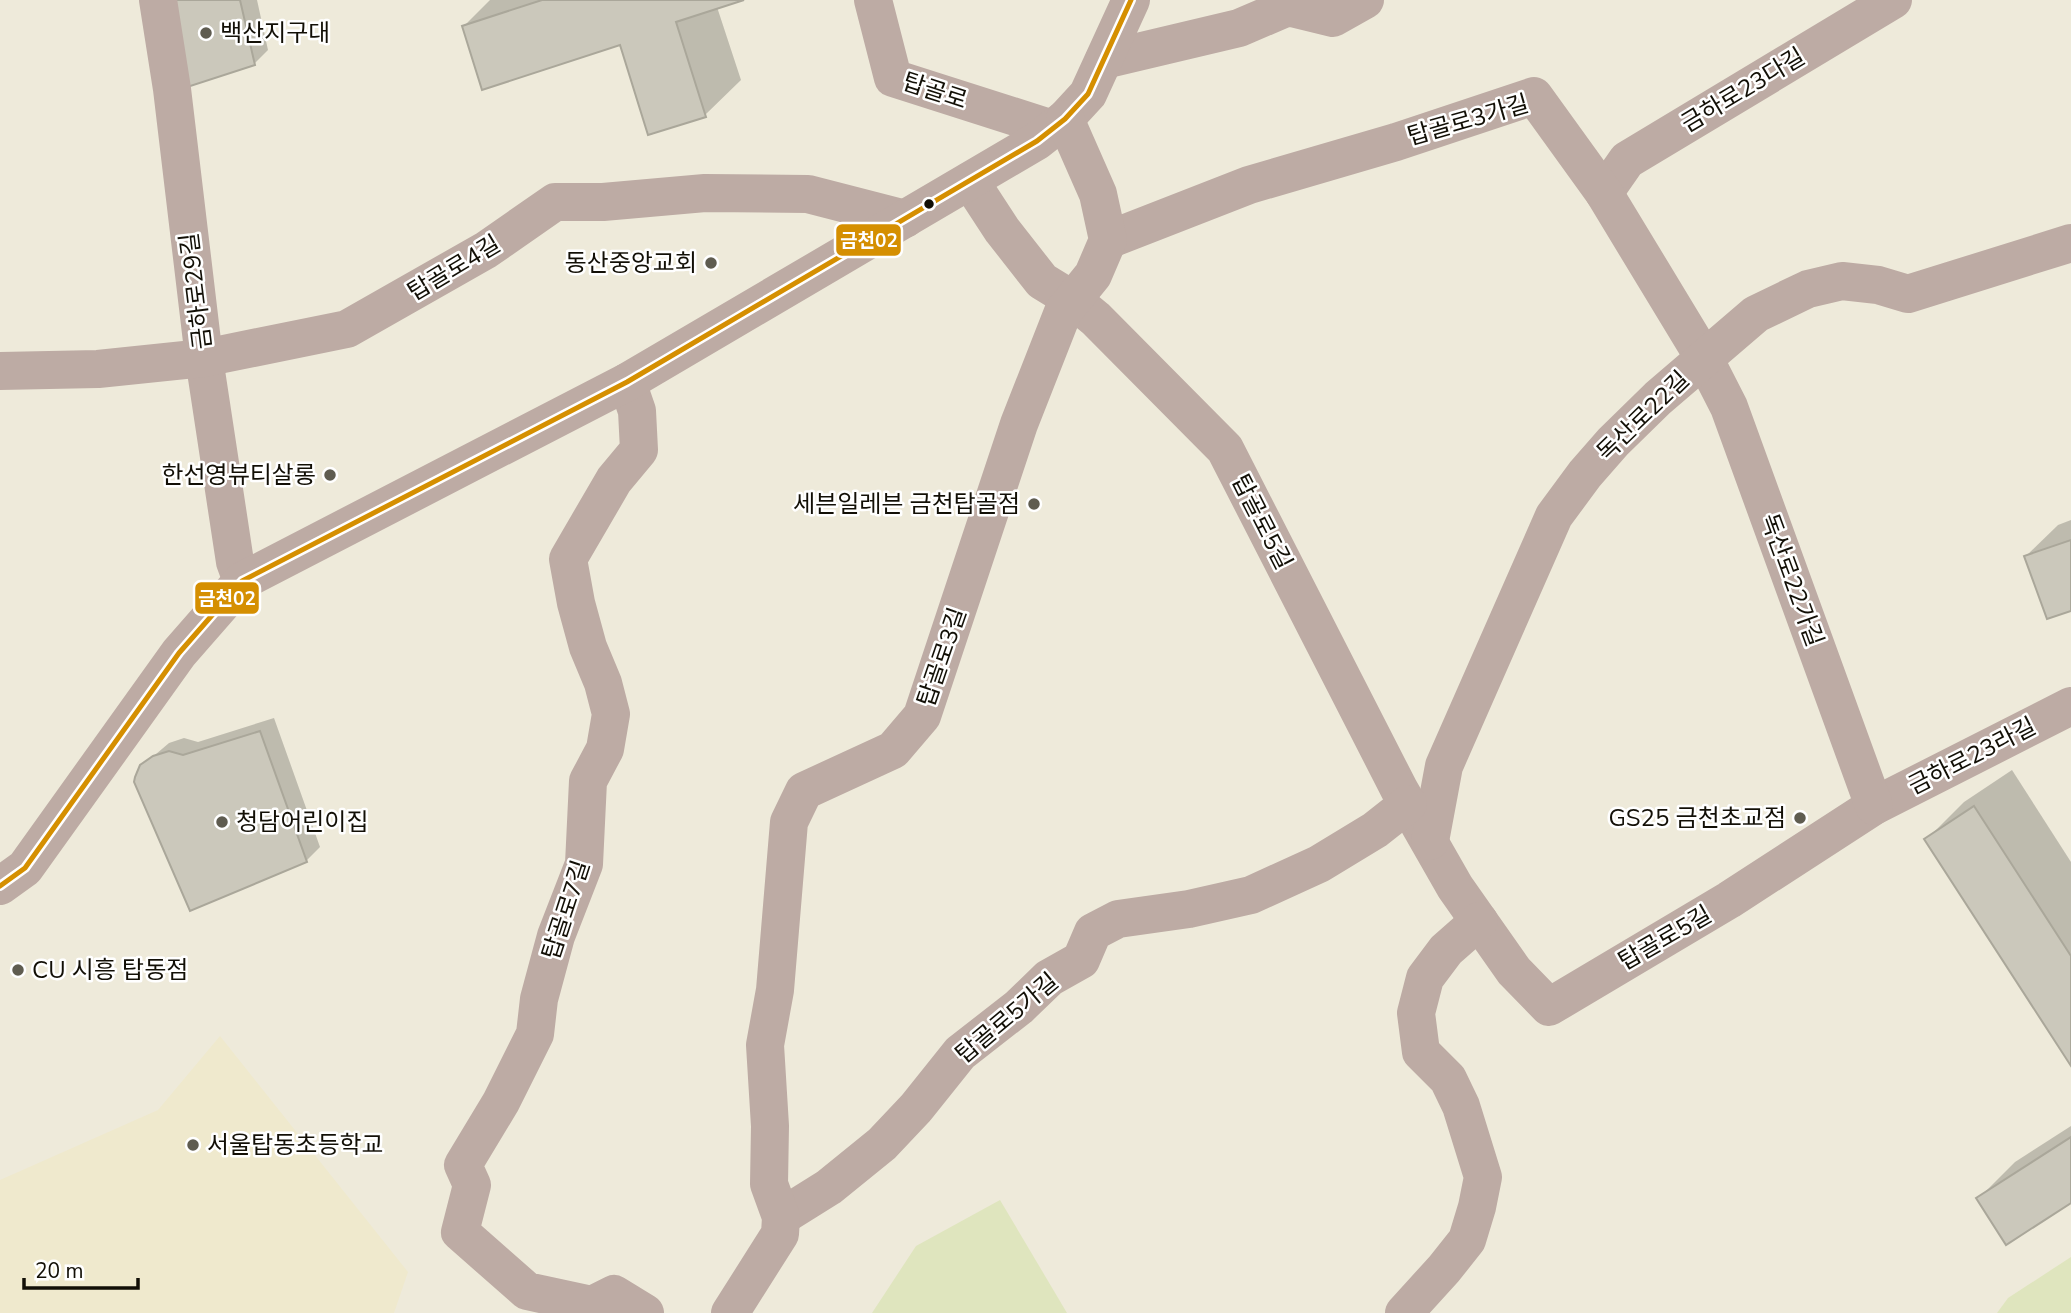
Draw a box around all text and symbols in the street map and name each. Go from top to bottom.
place label: 백산지구대 [220,17,330,49]
marker: 백산지구대 [198,25,214,41]
street label: 금하로23다길 [1675,40,1811,140]
street label: 탑골로 [899,66,971,116]
street label: 탑골로3가길 [1404,87,1532,153]
unlabelled marker [922,197,936,211]
line badge: 금천02 [835,223,902,257]
street label: 탑골로4길 [402,228,506,308]
text: 금천02 [840,228,898,254]
street label: 금하로29길 [173,231,219,351]
place label: 동산중앙교회 [565,247,697,279]
marker: 동산중앙교회 [703,255,719,271]
street label: 독산로22길 [1590,364,1696,468]
place label: 한선영뷰티살롱 [161,459,316,491]
marker: 한선영뷰티살롱 [322,467,338,483]
street label: 탑골로5길 [1224,469,1300,575]
place label: 세븐일레븐 금천탑골점 [793,488,1020,520]
marker: 세븐일레븐 금천탑골점 [1026,496,1042,512]
street label: 독산로22가길 [1753,509,1831,651]
line badge: 금천02 [194,581,260,615]
text: 금천02 [198,586,256,612]
street label: 탑골로3길 [910,603,974,711]
street label: 금하로23라길 [1903,710,2041,802]
place label: GS25 금천초교점 [1608,802,1786,834]
place label: 청담어린이집 [236,806,368,838]
marker: GS25 금천초교점 [1792,810,1808,826]
marker: 청담어린이집 [214,814,230,830]
street label: 탑골로7길 [535,856,597,964]
street label: 탑골로5길 [1613,898,1717,978]
place label: CU 시흥 탑동점 [32,954,188,986]
marker: CU 시흥 탑동점 [10,962,26,978]
street label: 탑골로5가길 [949,966,1065,1070]
place label: 서울탑동초등학교 [207,1129,384,1161]
marker: 서울탑동초등학교 [185,1137,201,1153]
scale bar [24,1246,138,1290]
text: 20 m [35,1257,84,1285]

